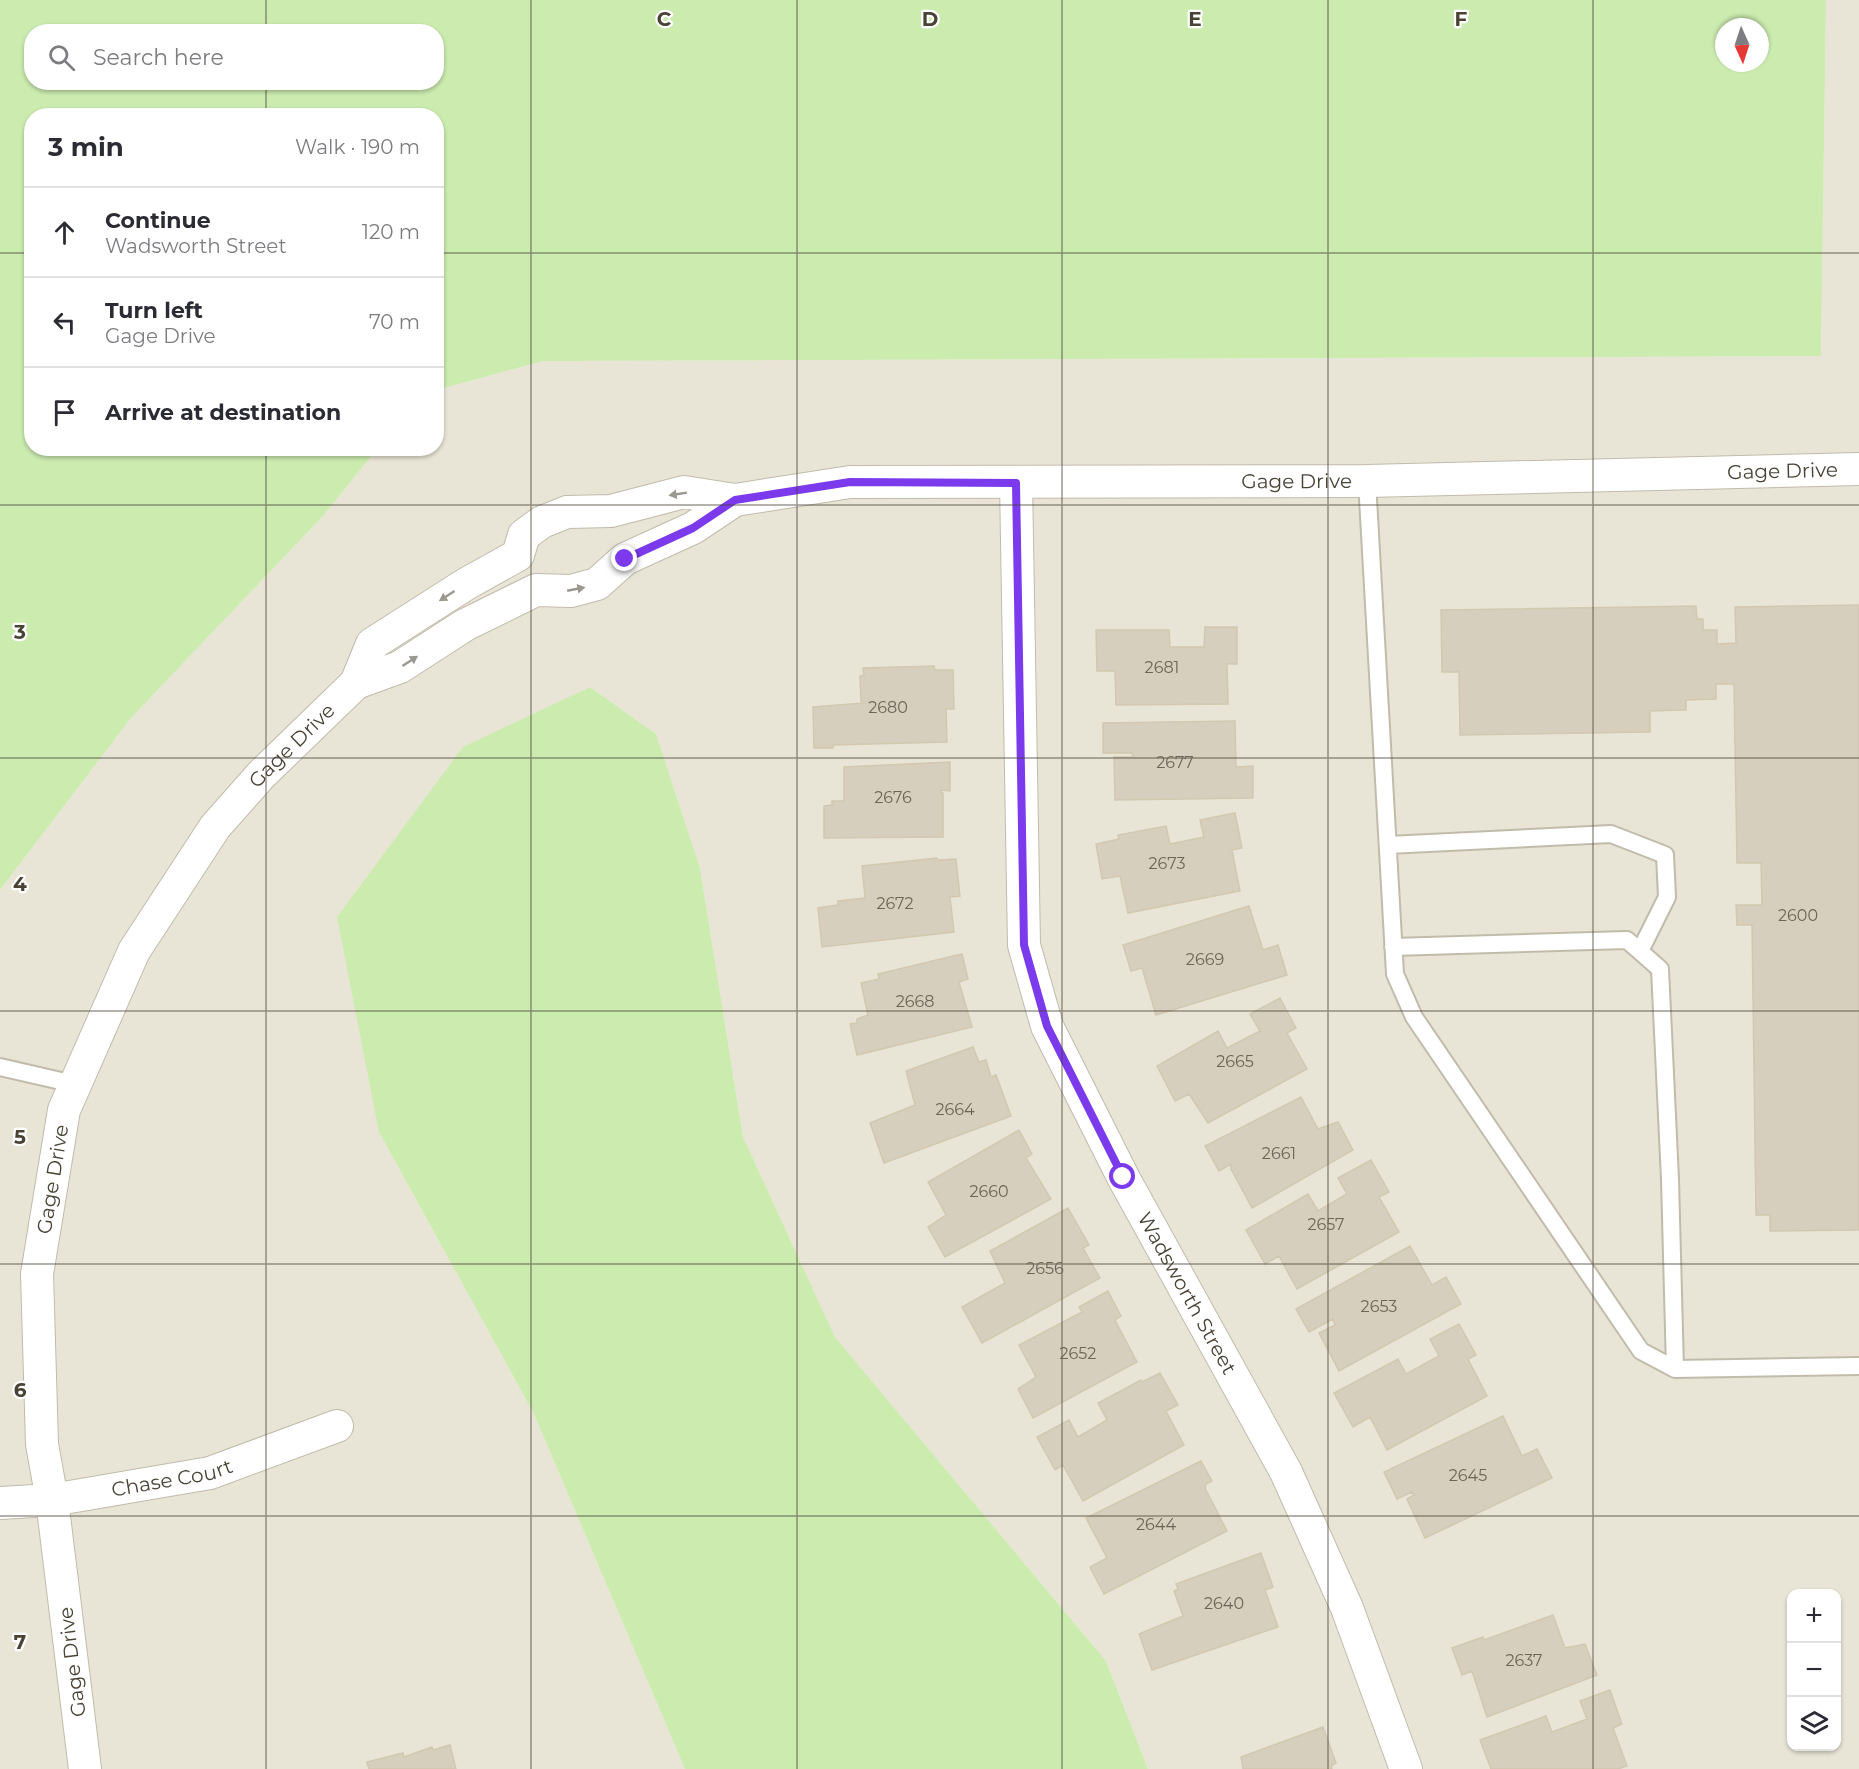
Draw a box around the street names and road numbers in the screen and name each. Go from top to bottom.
street label: Gage Drive [1727,458,1838,484]
street label: Gage Drive [1241,469,1352,493]
street label: Gage Drive [244,698,340,793]
street label: Gage Drive [32,1123,73,1236]
street label: Wadsworth Street [1133,1208,1242,1378]
street label: Chase Court [110,1454,236,1502]
street label: Gage Drive [53,1606,91,1718]

